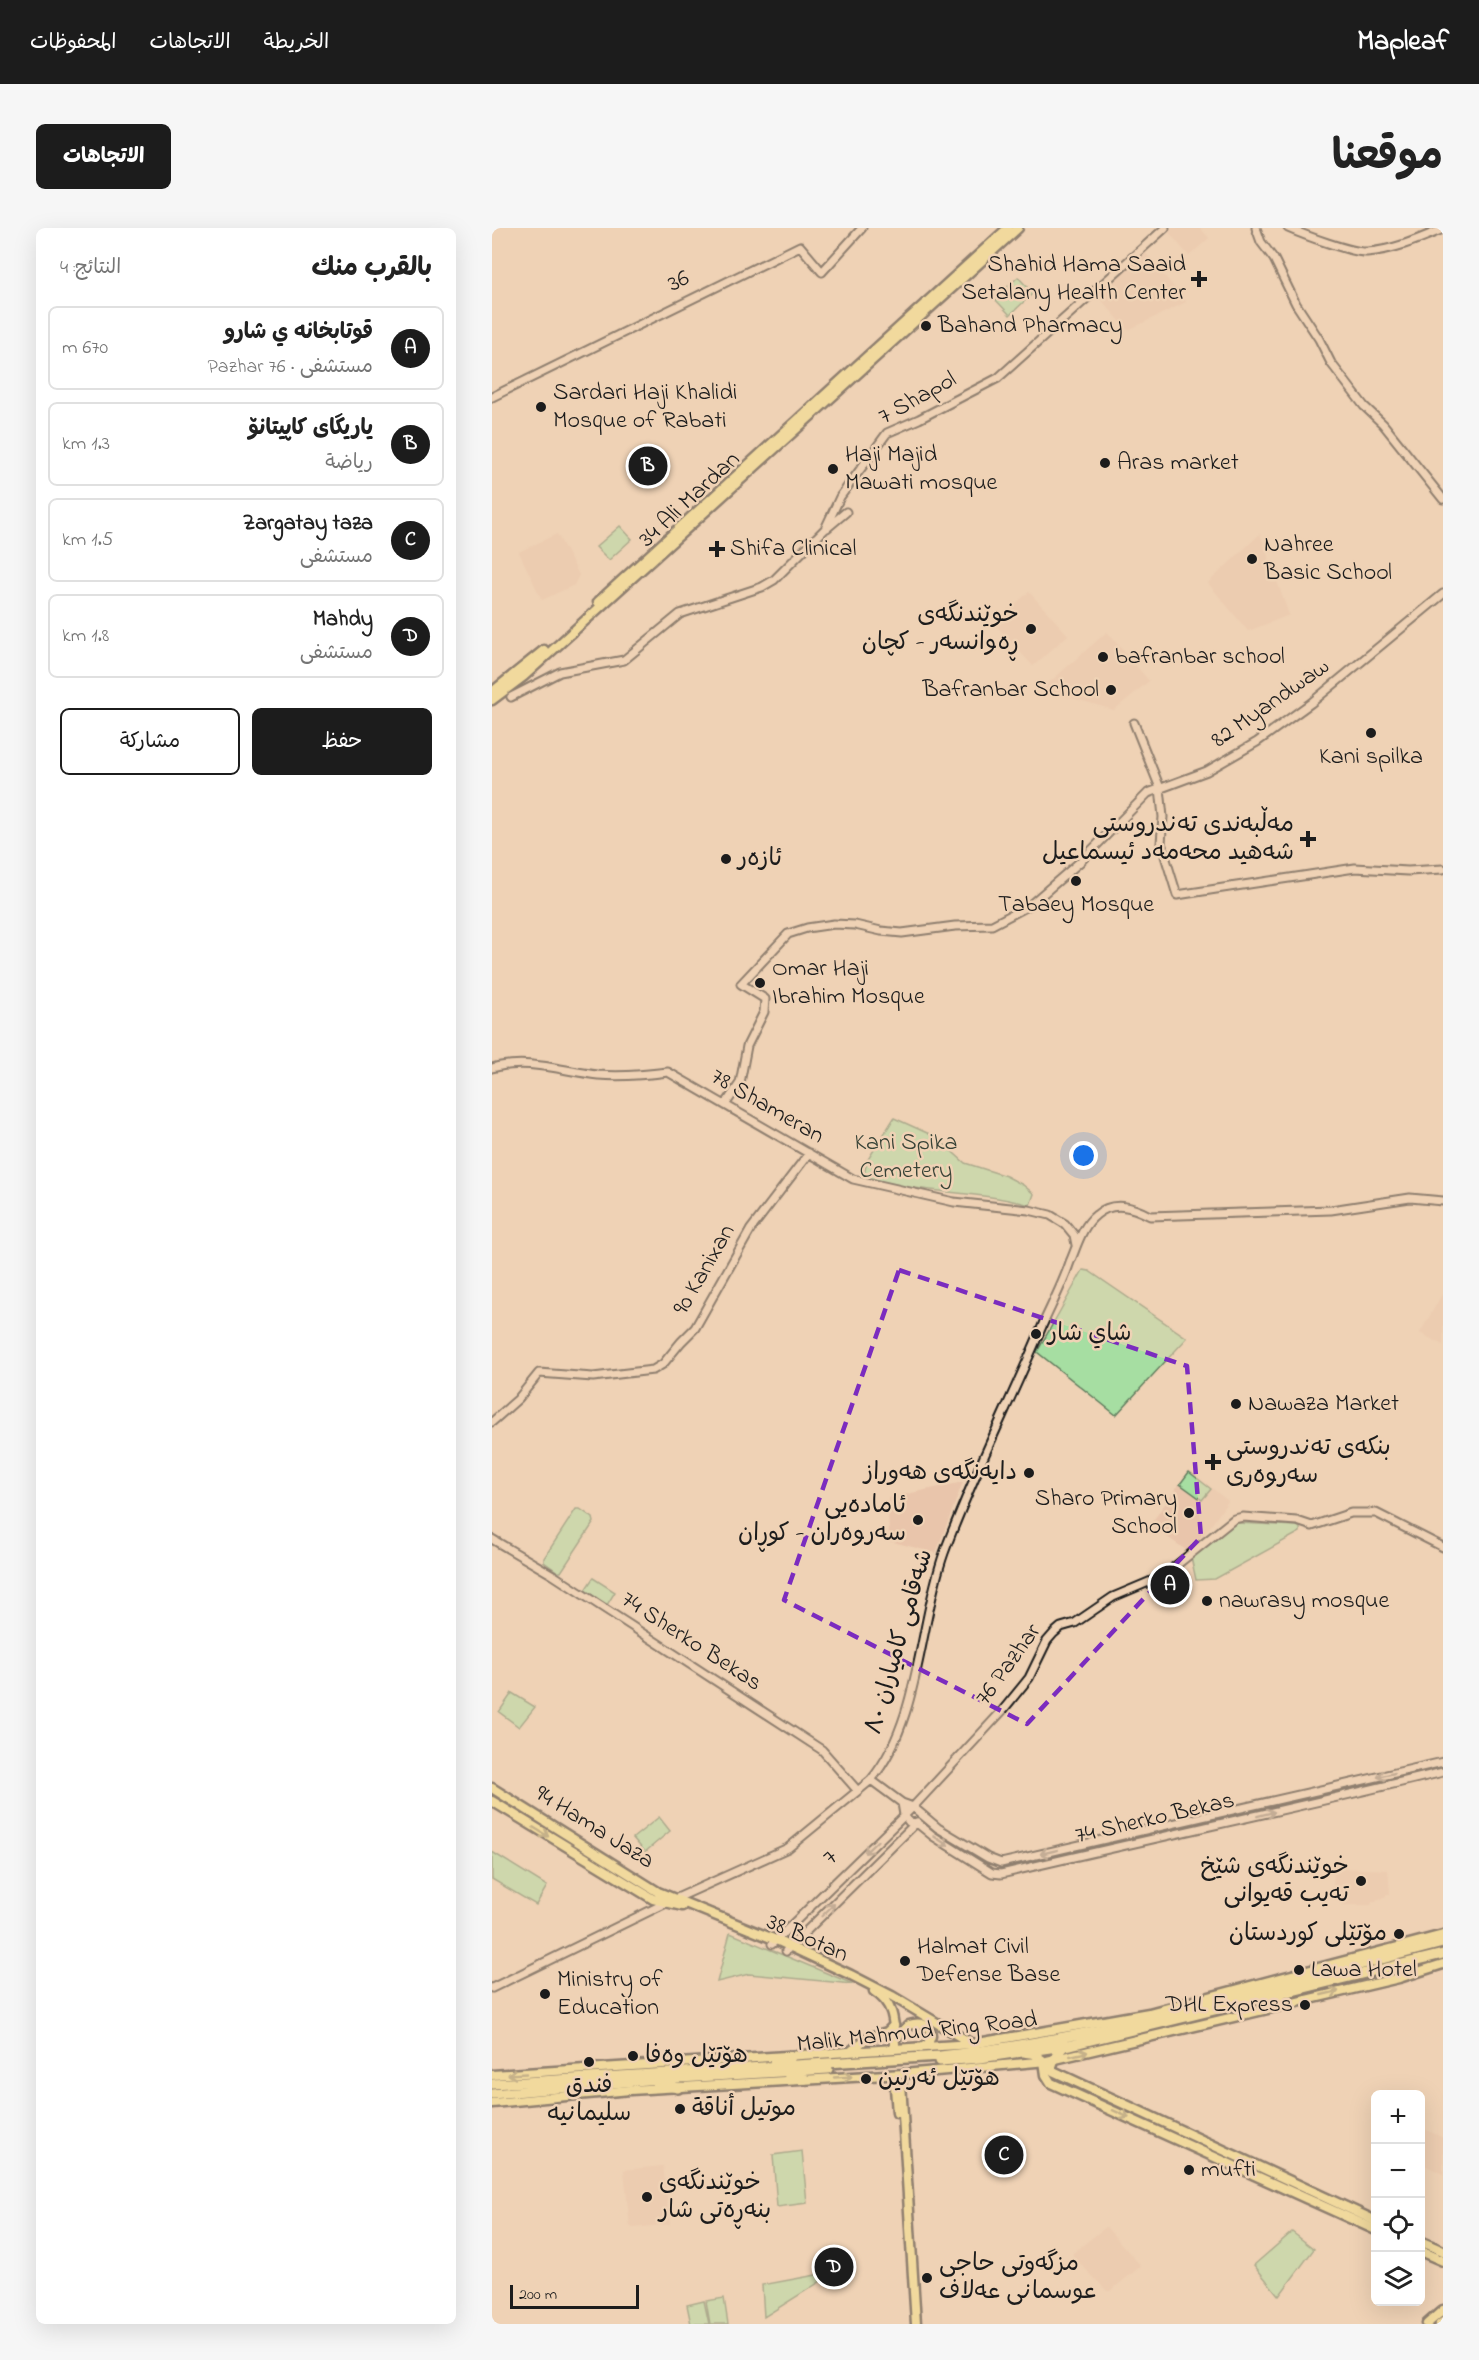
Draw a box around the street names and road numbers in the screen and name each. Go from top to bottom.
street label: 36 [662,262,696,302]
street label: 7 Shapol [873,363,963,435]
street label: 34 Ali Mardan [631,443,749,557]
street label: 82 Myandwaw [1205,650,1338,759]
street label: 78 Shameran [704,1060,830,1154]
street label: 90 Kanixan [665,1218,745,1322]
street label: شەقامی کامیاران ٨٠ [857,1545,943,1739]
street label: 74 Sherko Bekas [613,1583,769,1701]
street label: 76 Pazhar [967,1616,1051,1713]
street label: 94 Hama Jaza [527,1777,661,1879]
street label: 74 Sherko Bekas [1072,1784,1238,1854]
street label: 7 [815,1842,847,1874]
street label: 38 Botan [760,1905,854,1973]
street label: Malik Mahmud Ring Road [795,2003,1039,2063]

